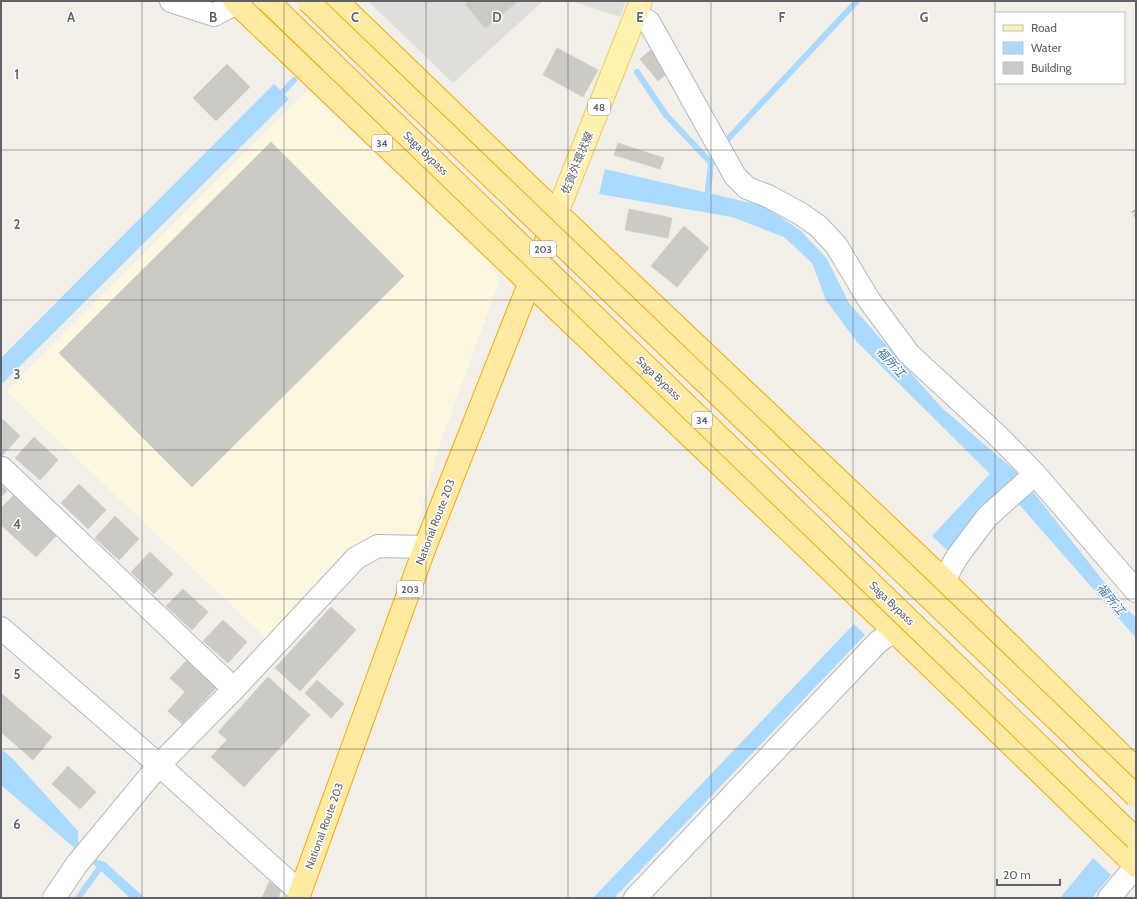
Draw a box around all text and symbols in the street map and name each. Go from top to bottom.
text: A [67,9,76,25]
text: B [209,9,217,25]
text: C [351,9,359,25]
text: D [492,9,502,25]
text: E [636,9,644,25]
text: F [779,9,786,25]
text: G [920,9,929,25]
legend [995,12,1125,84]
text: Road [1031,20,1057,35]
text: Water [1031,40,1062,55]
text: Building [1031,60,1073,75]
text: 1 [15,66,19,82]
road number: 48 [588,99,610,115]
street label: Saga Bypass [401,128,452,178]
street label: 佐賀外環状線 [558,130,596,196]
road number: 34 [372,135,392,151]
text: 2 [14,216,21,232]
road number: 203 [530,241,556,257]
water label: 福所江 [873,344,910,382]
street label: Saga Bypass [634,353,685,403]
text: 3 [13,366,21,382]
road number: 34 [692,412,712,428]
street label: National Route 203 [412,477,458,567]
text: 4 [13,516,21,532]
street label: Saga Bypass [867,578,918,628]
water label: 福所江 [1094,580,1130,619]
road number: 203 [397,581,423,597]
text: 5 [14,666,21,682]
street label: National Route 203 [302,781,346,871]
text: 6 [13,816,21,832]
scale bar [997,861,1060,887]
text: 20 m [1003,867,1031,882]

